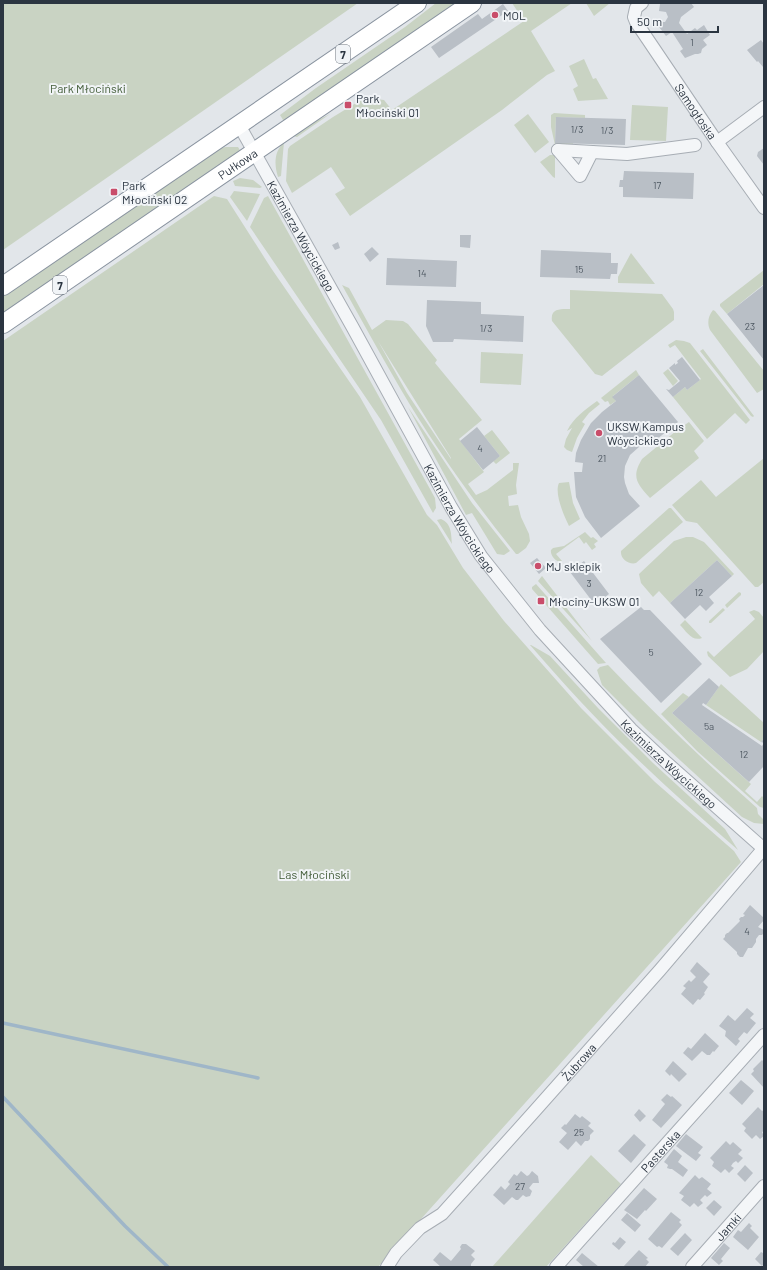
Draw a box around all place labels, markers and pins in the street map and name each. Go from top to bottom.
place label: MOL [503,8,526,22]
marker: MOL [490,10,500,20]
place label: Park Młociński 01 [356,91,419,119]
marker: Park Młociński 01 [343,100,353,110]
place label: Park Młociński 02 [122,178,187,206]
marker: Park Młociński 02 [109,187,119,197]
place label: UKSW Kampus Wóycickiego [607,419,684,447]
marker: UKSW Kampus Wóycickiego [594,428,604,438]
place label: MJ sklepik [546,559,601,573]
marker: MJ sklepik [533,561,543,571]
place label: Młociny-UKSW 01 [549,594,639,608]
marker: Młociny-UKSW 01 [536,596,546,606]

